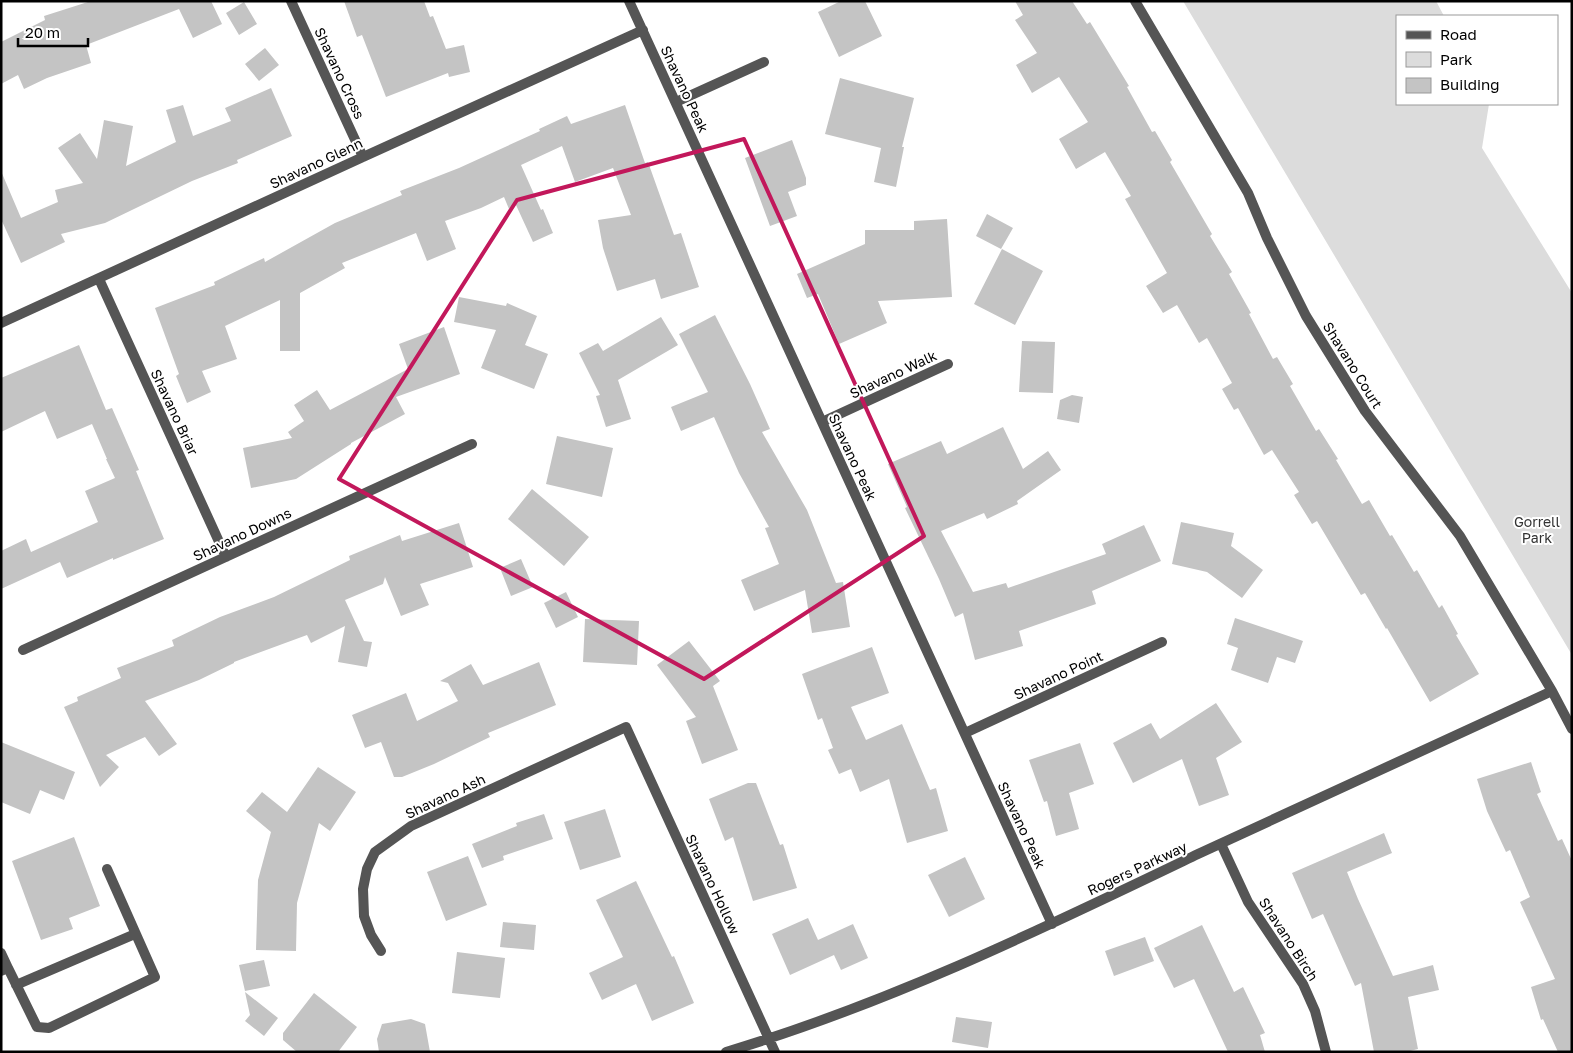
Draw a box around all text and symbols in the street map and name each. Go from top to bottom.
scale bar [18,15,88,47]
legend [1396,15,1558,105]
text: 20 m [25,23,60,41]
street label: Shavano Cross [311,24,369,122]
text: Road [1440,25,1477,43]
street label: Shavano Peak [657,43,713,135]
text: Park [1440,50,1473,68]
text: Building [1440,75,1500,93]
street label: Shavano Glenn [267,134,365,192]
street label: Shavano Court [1320,319,1386,411]
street label: Shavano Walk [847,346,939,402]
street label: Shavano Briar [148,366,203,458]
street label: Shavano Peak [825,411,881,503]
street label: Shavano Downs [190,504,294,564]
park label: Gorrell Park [1514,513,1560,546]
street label: Shavano Point [1011,647,1105,703]
street label: Shavano Ash [402,770,488,822]
street label: Shavano Peak [994,779,1050,871]
street label: Shavano Hollow [682,831,744,937]
street label: Rogers Parkway [1085,837,1190,898]
street label: Shavano Birch [1256,894,1322,984]

